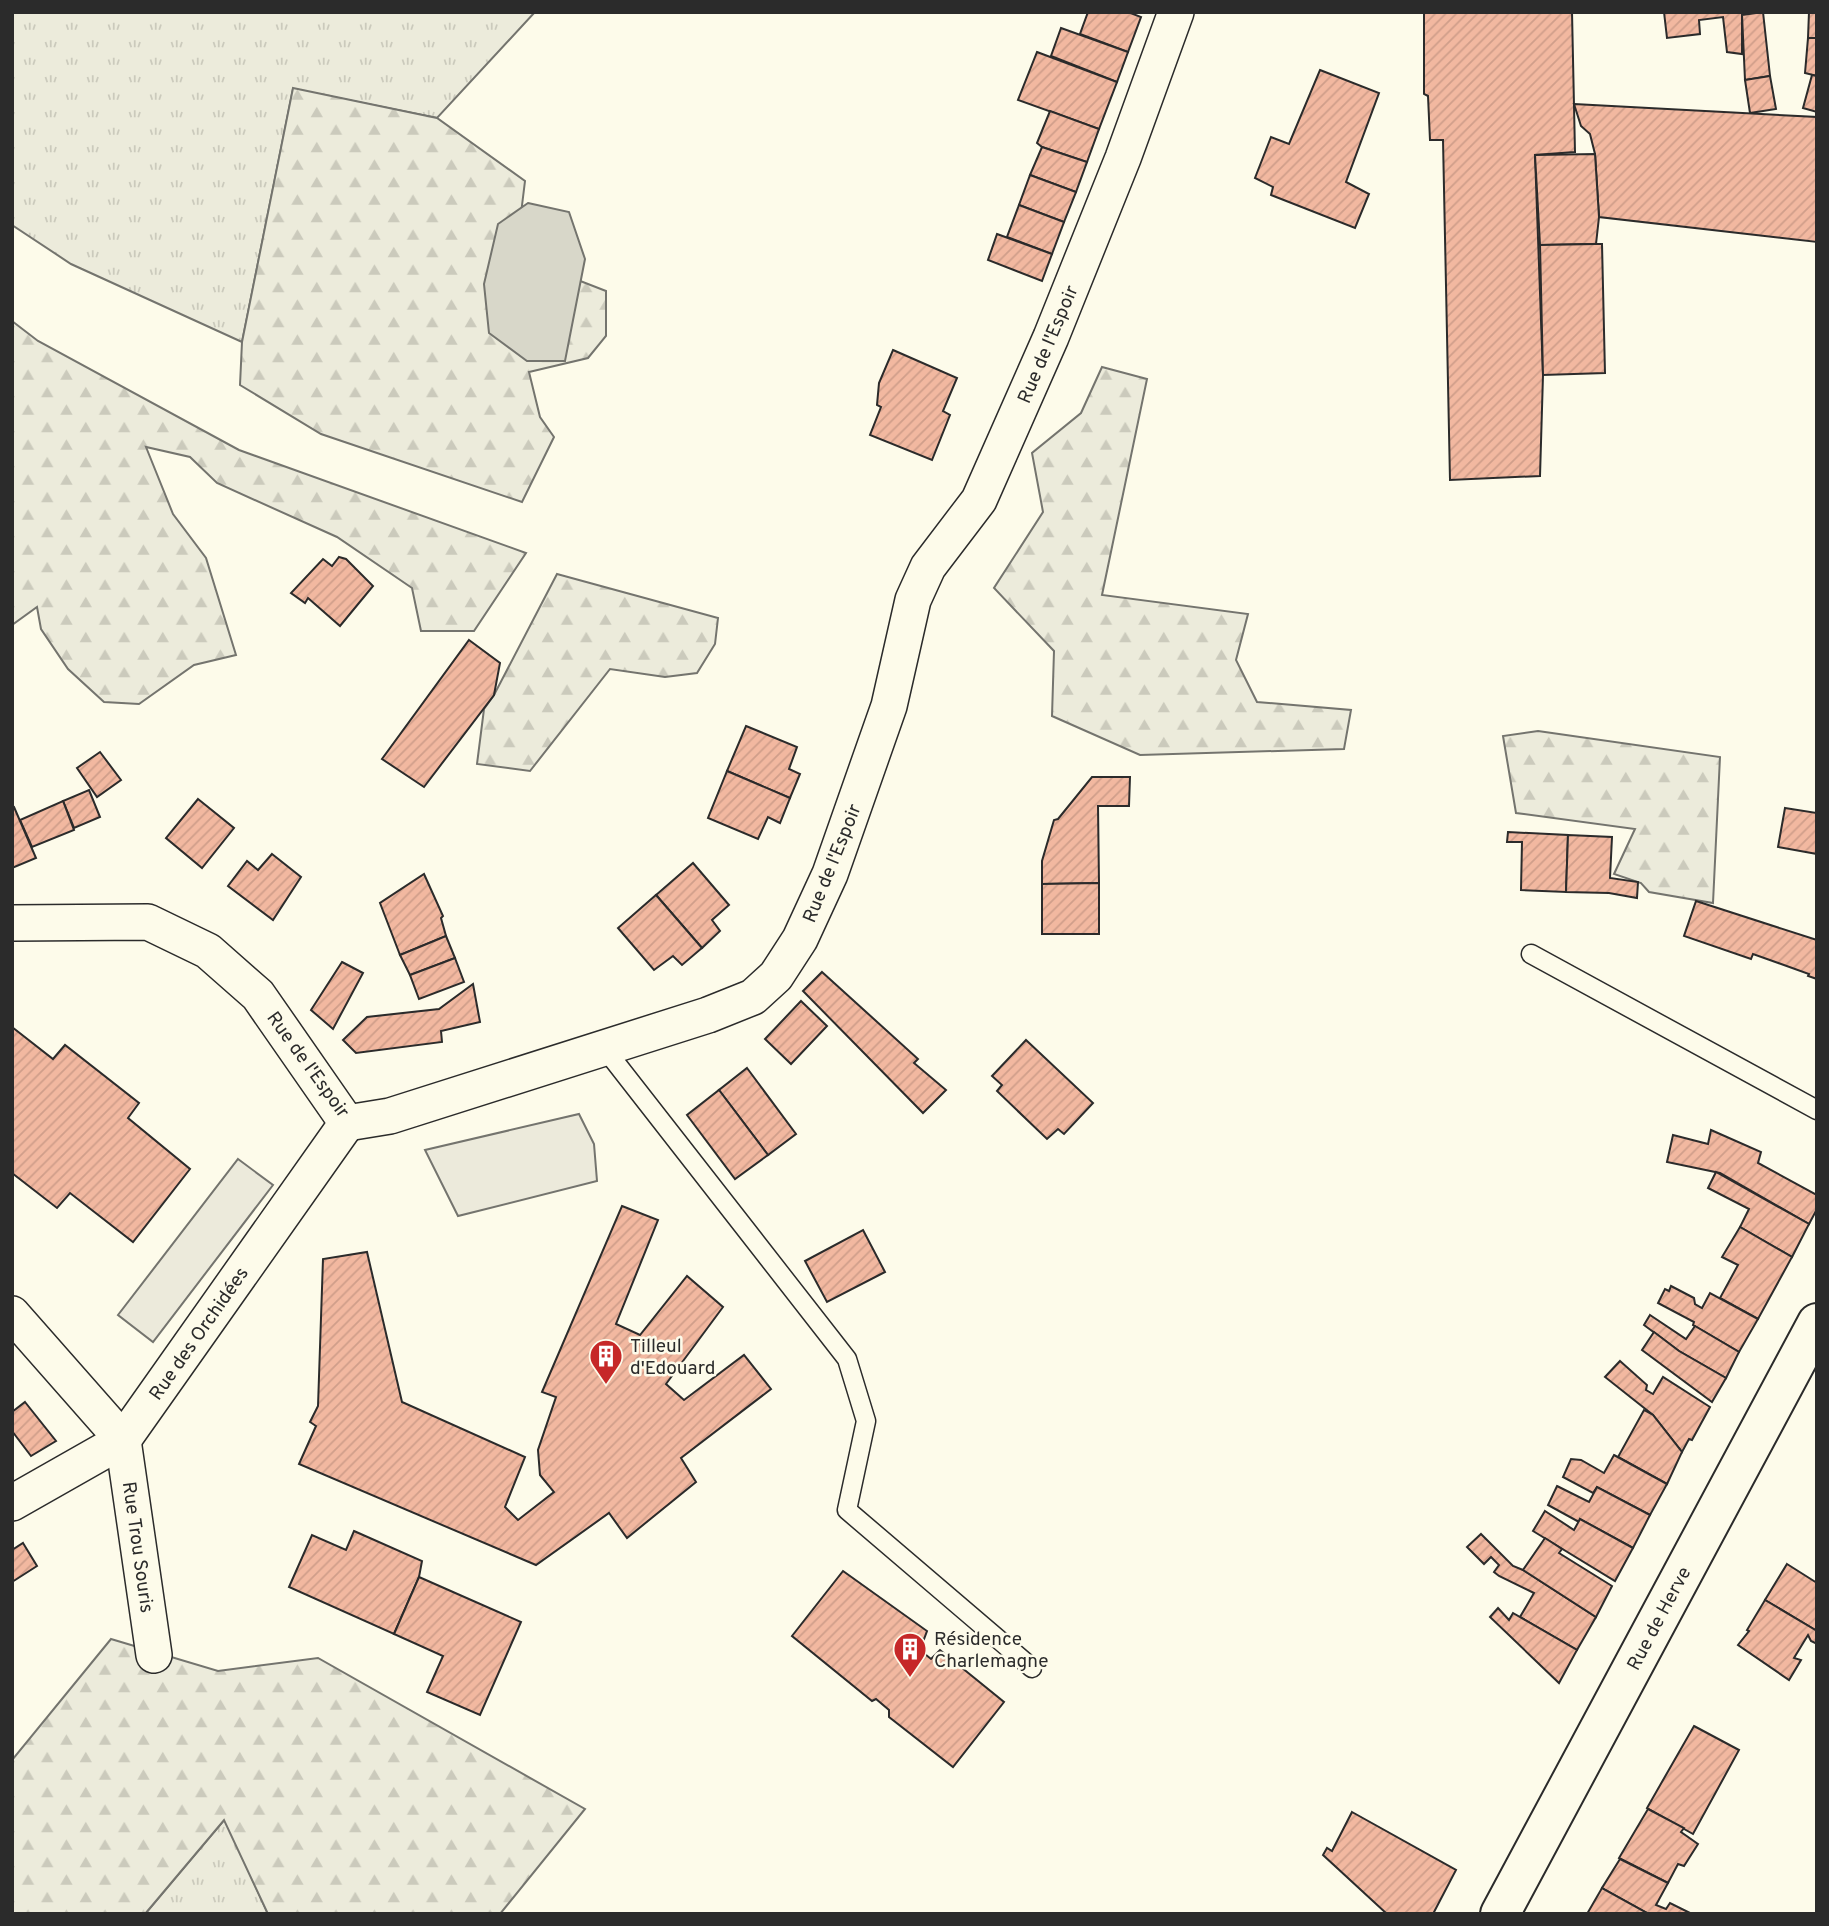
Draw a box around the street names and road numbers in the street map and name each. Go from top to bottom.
street label: Rue de l'Espoir [1013,282,1085,407]
street label: Rue de l'Espoir [798,800,868,927]
street label: Rue de l'Espoir [261,1007,354,1124]
street label: Rue des Orchidées [145,1263,255,1406]
street label: Rue Trou Souris [116,1480,158,1615]
street label: Rue de Herve [1622,1563,1697,1675]

